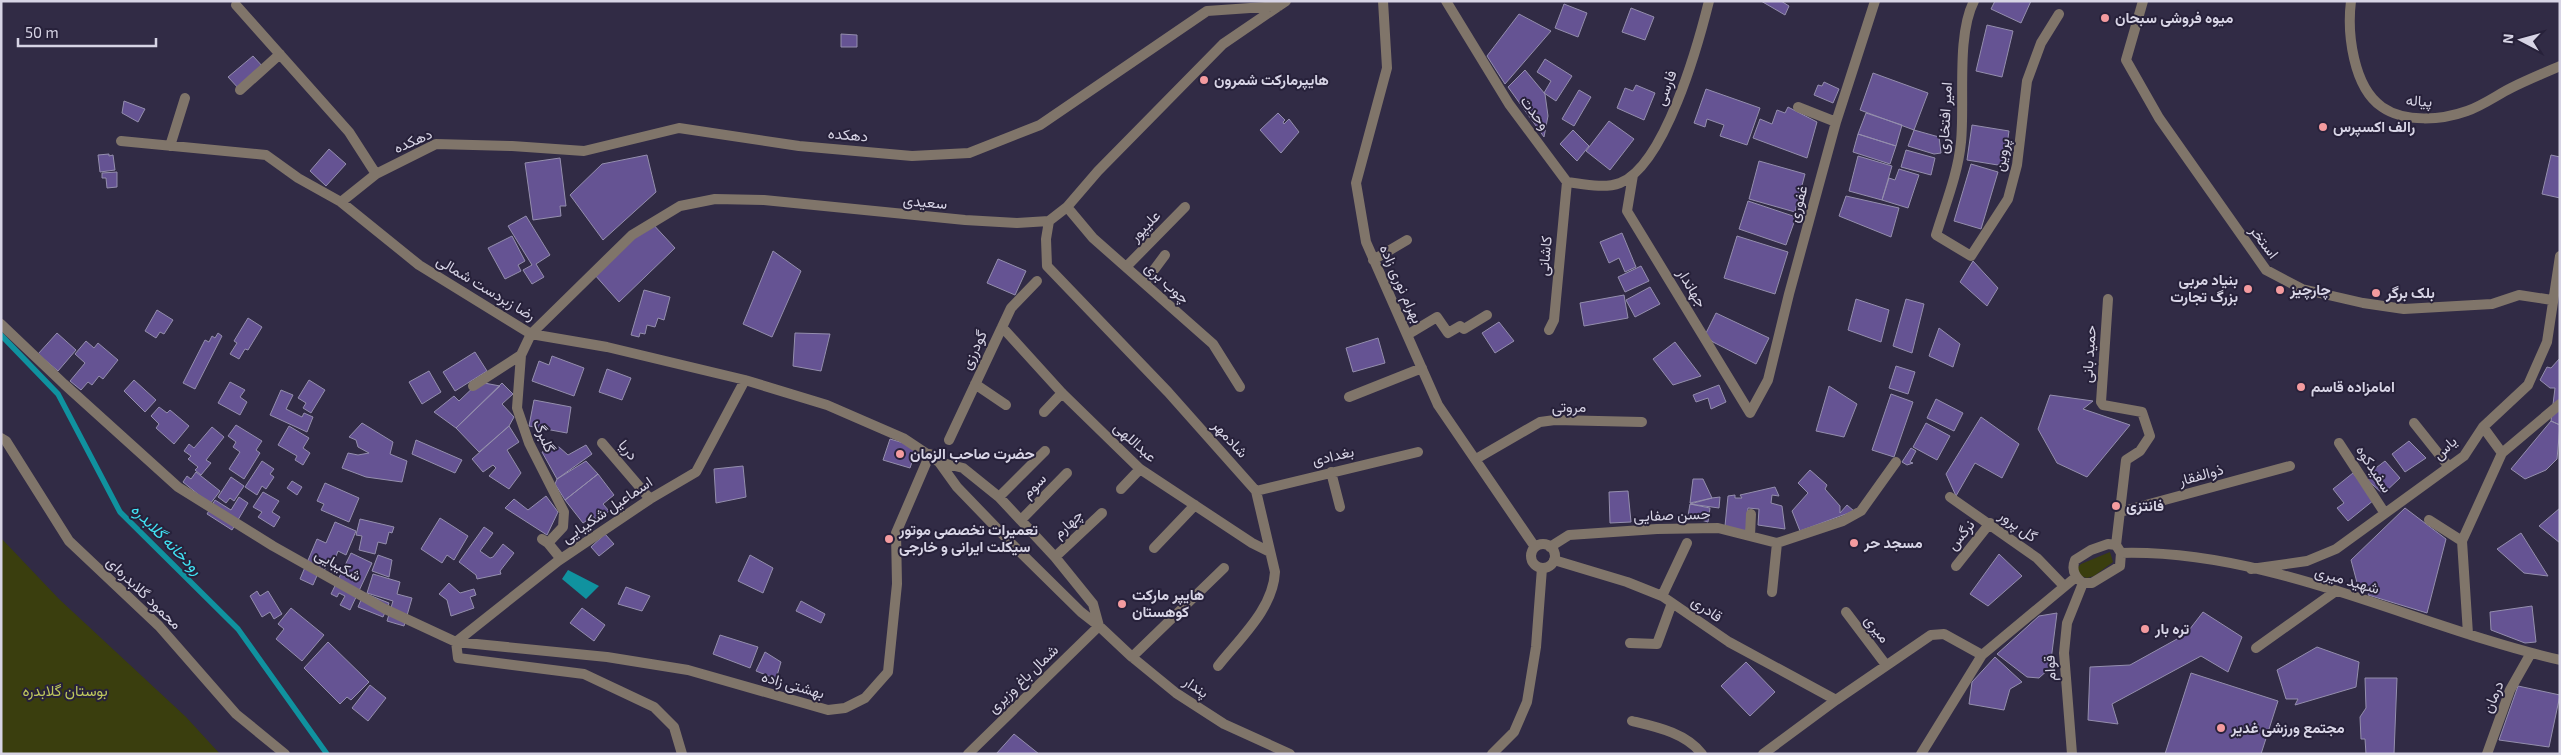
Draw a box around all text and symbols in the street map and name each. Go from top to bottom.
place label: میوه فروشی سبحان [2115,8,2233,27]
marker: میوه فروشی سبحان [2099,12,2111,24]
scale bar [18,15,155,47]
north arrow [2496,15,2546,65]
text: 50 m [25,23,59,41]
text: N [2499,33,2517,45]
street label: فارسی [1650,67,1682,108]
place label: هایپرمارکت شمرون [1214,70,1329,90]
marker: هایپرمارکت شمرون [1198,74,1210,86]
street label: امیر افتخاری [1933,81,1957,155]
street label: پیاله [2405,90,2433,112]
street label: وحدت [1517,92,1554,134]
place label: رالف اکسپرس [2333,117,2415,137]
marker: رالف اکسپرس [2317,121,2329,133]
street label: دهکده [827,123,869,145]
street label: دهکده [391,124,435,156]
street label: پروین [1989,137,2015,173]
street label: غفوری [1783,183,1813,225]
street label: سعیدی [902,190,948,214]
street label: علیپور [1124,206,1165,247]
street label: استخر [2245,221,2283,262]
street label: کاشانی [1533,235,1557,277]
street label: بهرام نوری زاده [1375,241,1427,327]
street label: رضا زبردست شمالی [433,251,539,325]
street label: چوب بری [1140,258,1194,308]
street label: جهاندار [1673,264,1711,311]
place label: بنیاد مربی بزرگ تجارت [2170,270,2238,306]
place label: چارچیز [2289,280,2331,300]
marker: بنیاد مربی بزرگ تجارت [2242,283,2254,295]
place label: بلک برگر [2385,283,2435,302]
marker: چارچیز [2274,284,2286,296]
marker: بلک برگر [2370,287,2382,299]
street label: حمید بانی [2077,324,2101,384]
street label: گودرزی [956,327,992,373]
place label: امامزاده قاسم [2311,377,2395,397]
marker: امامزاده قاسم [2295,381,2307,393]
street label: مروتی [1552,397,1586,417]
street label: شادمهر [1208,415,1252,462]
street label: گلبرگ [529,416,560,456]
street label: عبداللهی [1109,417,1161,467]
street label: یاس [2429,432,2461,464]
street label: دریا [614,436,642,464]
street label: سفیدکوه [2352,441,2397,496]
street label: بغدادی [1310,442,1356,470]
place label: حضرت صاحب الزمان [910,444,1035,463]
marker: حضرت صاحب الزمان [894,448,906,460]
street label: ذوالفقار [2175,459,2225,490]
street label: سوم [1017,469,1051,503]
street label: اسماعیل شکیبایی [558,472,656,548]
place label: فانتزی [2126,496,2164,515]
water label: رودخانه گلابدره [126,499,207,580]
marker: فانتزی [2110,500,2122,512]
street label: حسن صفایی [1633,504,1711,526]
street label: چهارم [1049,505,1087,543]
street label: گل پرور [1994,505,2041,547]
street label: نرگس [1943,516,1979,554]
place label: تعمیرات تخصصی موتور سیکلت ایرانی و خارجی [898,520,1038,556]
marker: تعمیرات تخصصی موتور سیکلت ایرانی و خارجی [883,533,895,545]
place label: مسجد حر [1863,533,1923,552]
marker: مسجد حر [1848,537,1860,549]
street label: شکیبایی [311,544,365,586]
street label: محمود گلابدره‌ای [102,552,186,634]
street label: شهید میری [2312,561,2382,599]
place label: هایپر مارکت کوهستان [1132,585,1204,621]
street label: قادری [1687,591,1727,627]
marker: هایپر مارکت کوهستان [1116,598,1128,610]
street label: میری [1860,611,1894,647]
place label: تره بار [2154,619,2189,638]
marker: تره بار [2139,623,2151,635]
street label: شمال باغ وزیری [983,640,1063,719]
street label: قوام [2039,654,2061,681]
street label: بهشتی زاده [759,666,827,704]
street label: پندار [1179,671,1213,703]
street label: درمان [2478,678,2508,716]
park label: بوستان گلابدره [22,681,108,700]
place label: مجتمع ورزشی غدیر [2230,718,2345,738]
marker: مجتمع ورزشی غدیر [2215,722,2227,734]

